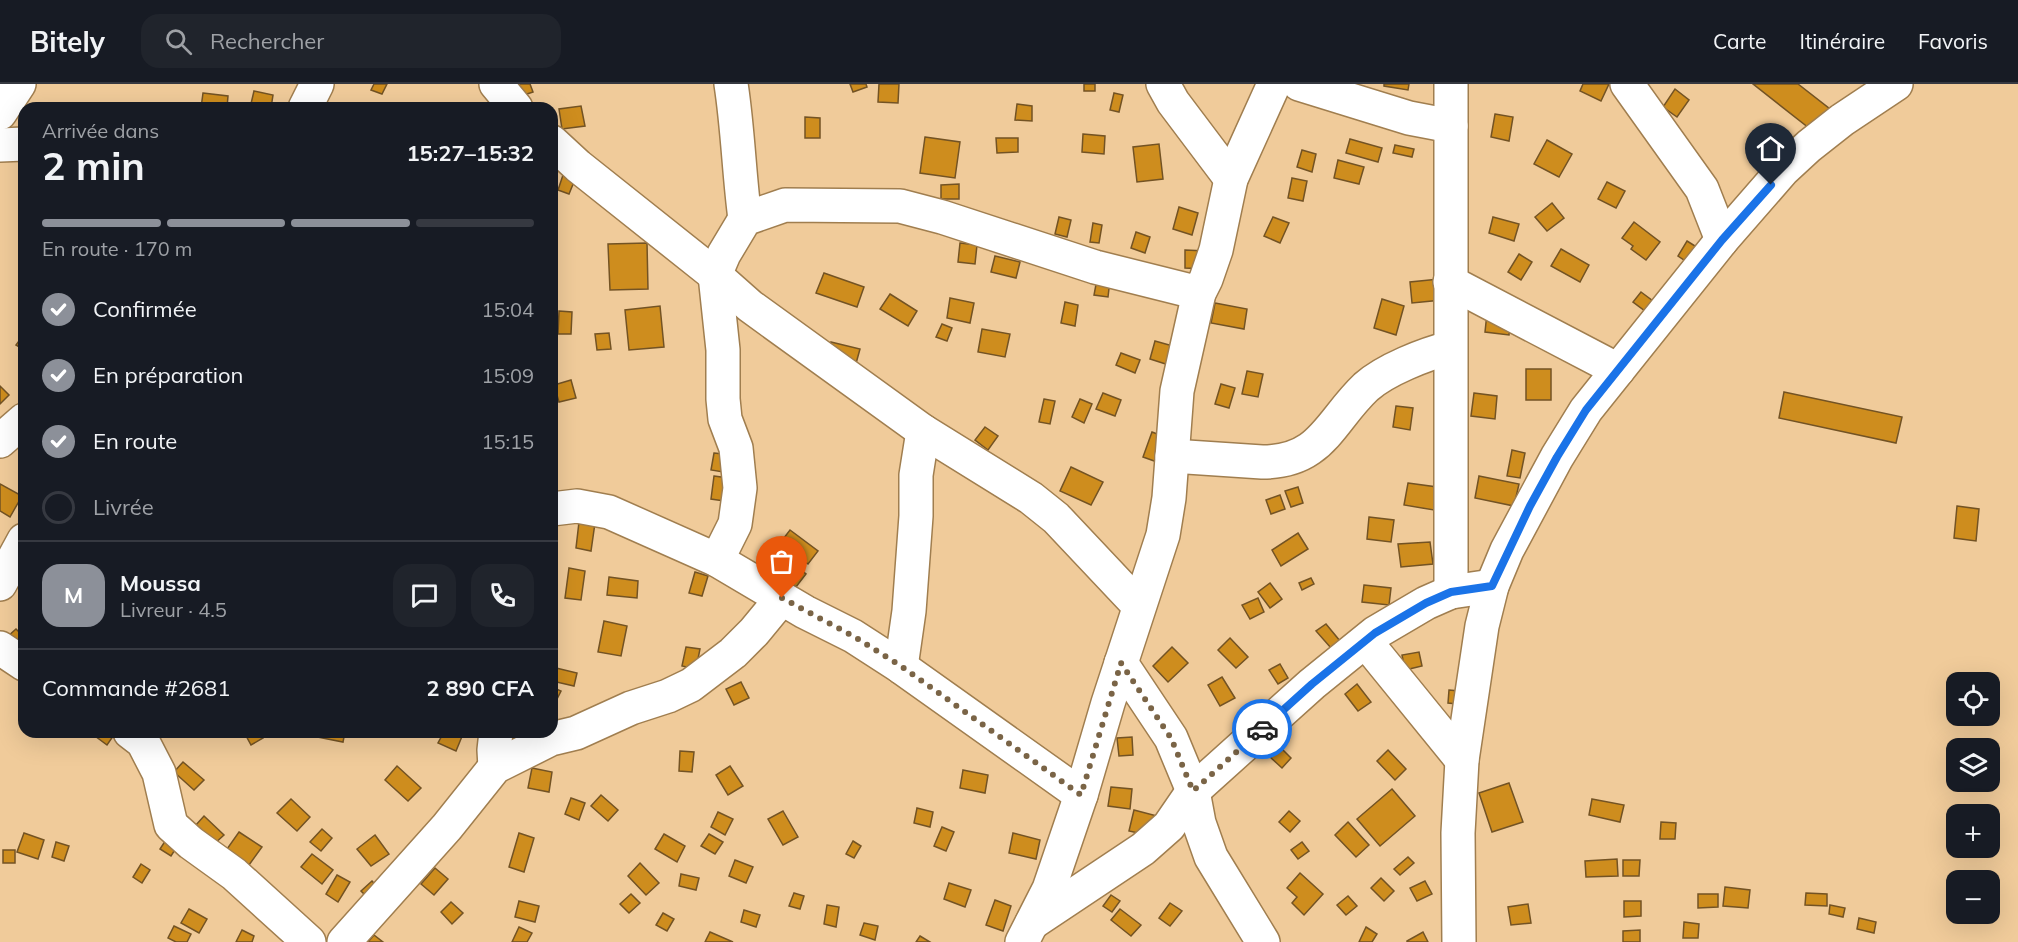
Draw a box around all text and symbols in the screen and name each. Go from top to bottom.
search box [141,14,561,68]
text: Bitely [30,24,105,59]
icon: search [162,25,195,58]
text: Rechercher [210,27,324,55]
text: Carte [1713,28,1767,54]
text: Itinéraire [1800,28,1885,54]
text: Favoris [1918,28,1988,54]
text: Arrivée dans [42,118,159,143]
pin [1745,123,1796,185]
icon: home [1754,132,1787,165]
text: 15:27–15:32 [406,139,534,167]
text: 2 min [42,141,145,190]
text: En route · 170 m [42,236,192,261]
icon: check [42,293,75,326]
text: Confirmée [93,295,197,323]
text: 15:04 [481,297,534,322]
icon: check [42,359,75,392]
text: En préparation [93,361,243,389]
text: 15:09 [481,363,534,388]
icon: check [42,425,75,458]
text: En route [93,427,177,455]
text: 15:15 [481,429,534,454]
text: Livrée [93,493,154,521]
pin [756,536,807,598]
icon: bag [765,545,798,578]
button: chat [393,564,456,627]
button: phone [471,564,534,627]
text: Moussa [120,569,201,597]
text: M [64,581,83,609]
text: Livreur · 4.5 [120,597,227,622]
map controls [1946,672,2000,924]
button: locate [1946,672,2000,726]
text: Commande #2681 [42,674,230,702]
text: 2 890 CFA [426,674,534,702]
courier [1232,699,1292,759]
icon: car [1246,713,1279,746]
button: layers [1946,738,2000,792]
button: + [1946,804,2000,858]
button: − [1946,870,2000,924]

